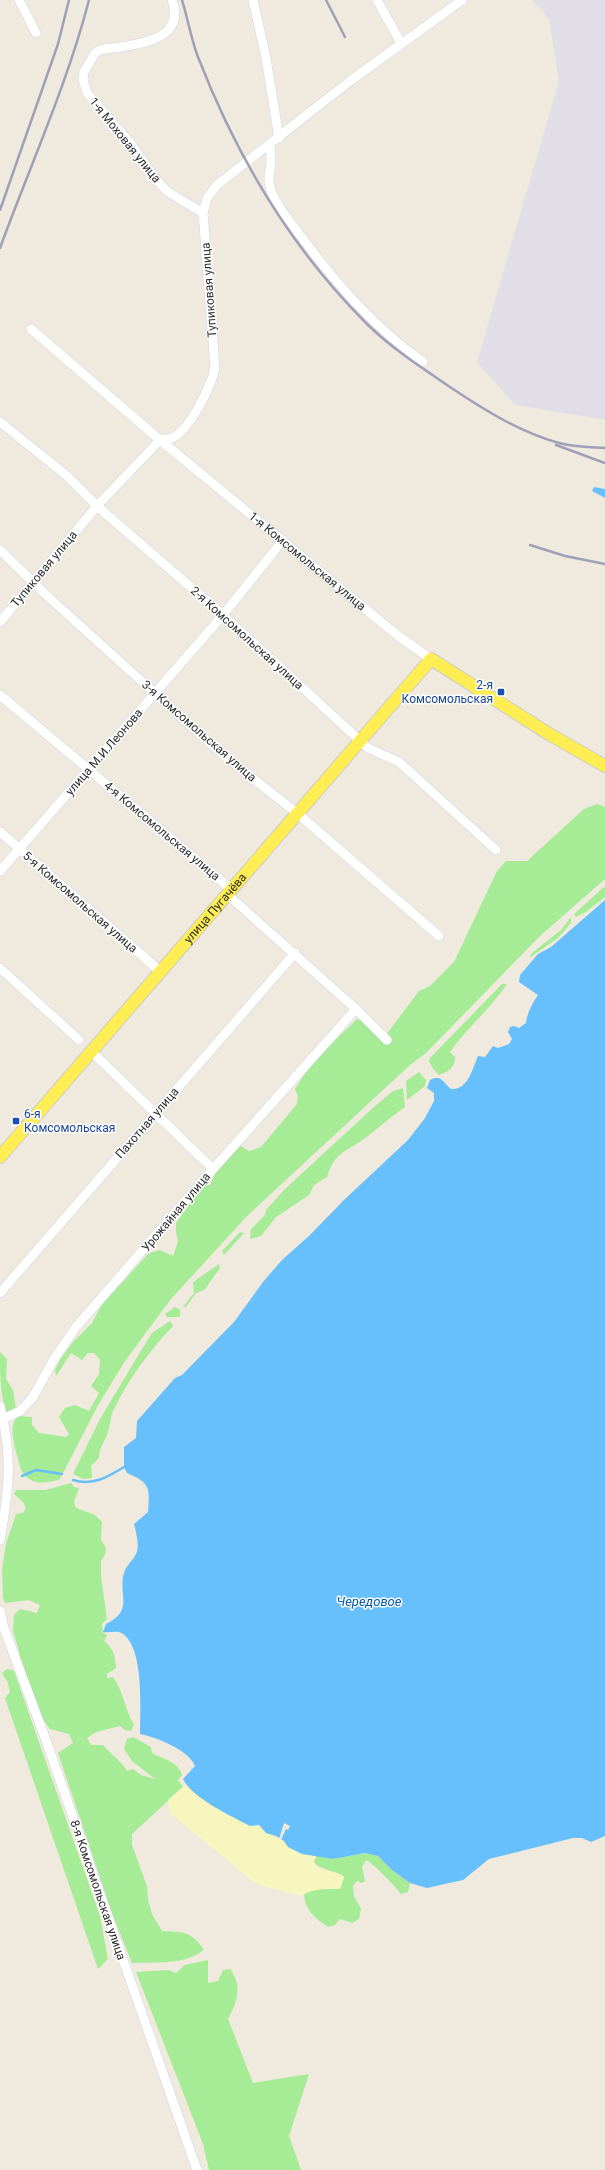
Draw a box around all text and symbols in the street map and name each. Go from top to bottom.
street label: 1-я Моховая улица [86,95,164,185]
street label: Тупиковая улица [199,242,219,338]
street label: 1-я Комсомольская улица [246,509,369,613]
street label: Тупиковая улица [8,528,80,610]
street label: 2-я Комсомольская улица [188,584,306,692]
street label: 3-я Комсомольская улица [139,678,259,784]
place label: 2-я Комсомольская [402,678,493,706]
marker: 2-я Комсомольская [496,687,506,697]
street label: улица М.И.Леонова [63,706,145,798]
street label: 4-я Комсомольская улица [101,778,223,884]
street label: 5-я Комсомольская улица [20,849,140,955]
street label: улица Пугачёва [181,870,249,946]
street label: Пахотная улица [112,1085,182,1161]
place label: 6-я Комсомольская [24,1107,115,1135]
marker: 6-я Комсомольская [11,1116,21,1126]
street label: Урожайная улица [139,1170,213,1254]
water label: Чередовое [337,1594,402,1609]
street label: 8-я Комсомольская улица [67,1818,129,1962]

